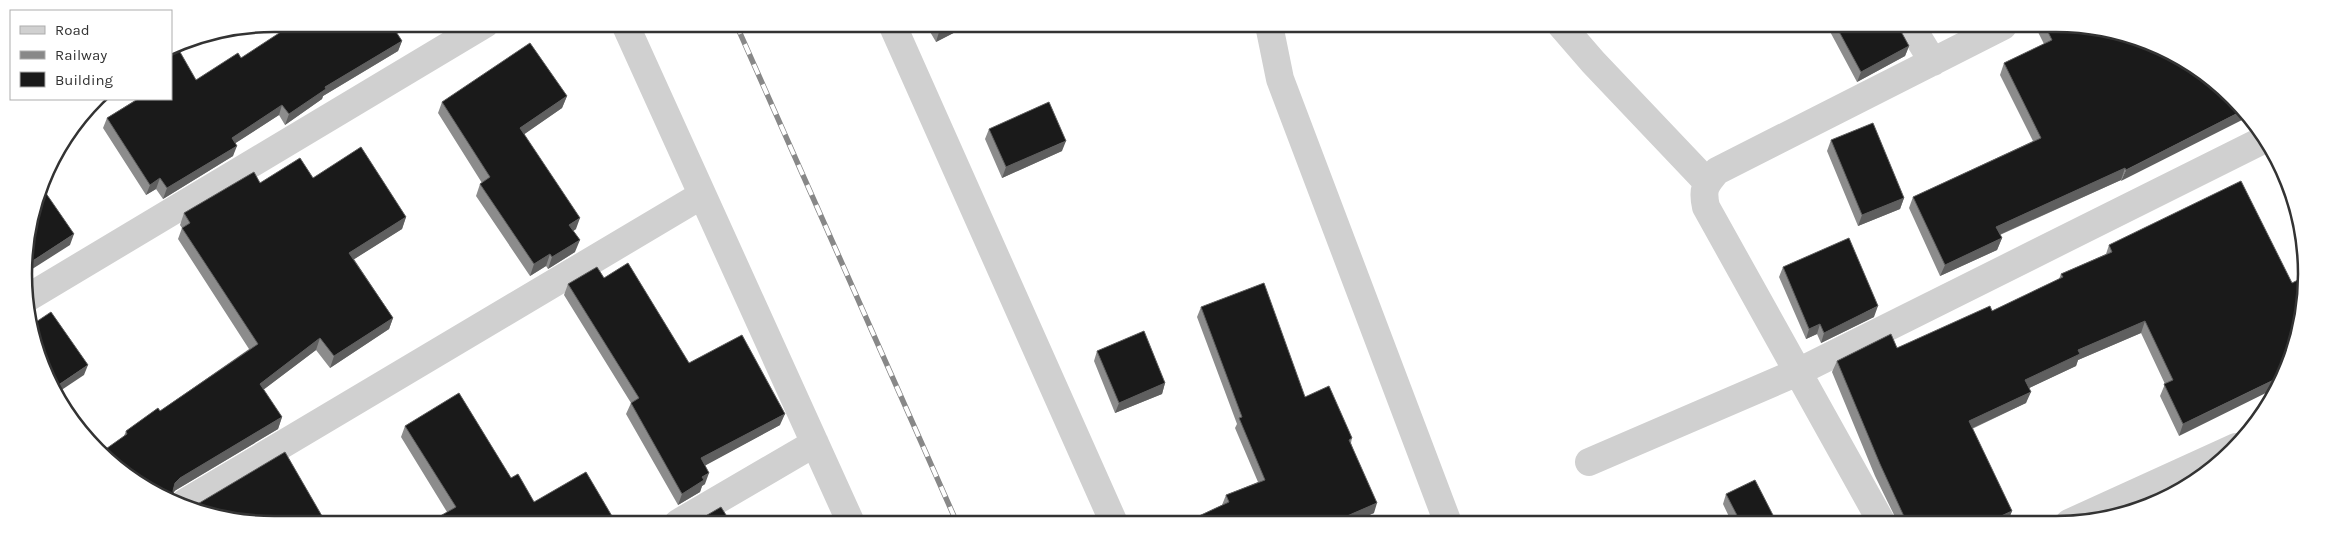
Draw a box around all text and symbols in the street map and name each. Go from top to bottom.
legend [10,10,172,100]
text: Road [55,21,90,39]
text: Railway [55,46,107,64]
text: Building [55,71,113,89]

